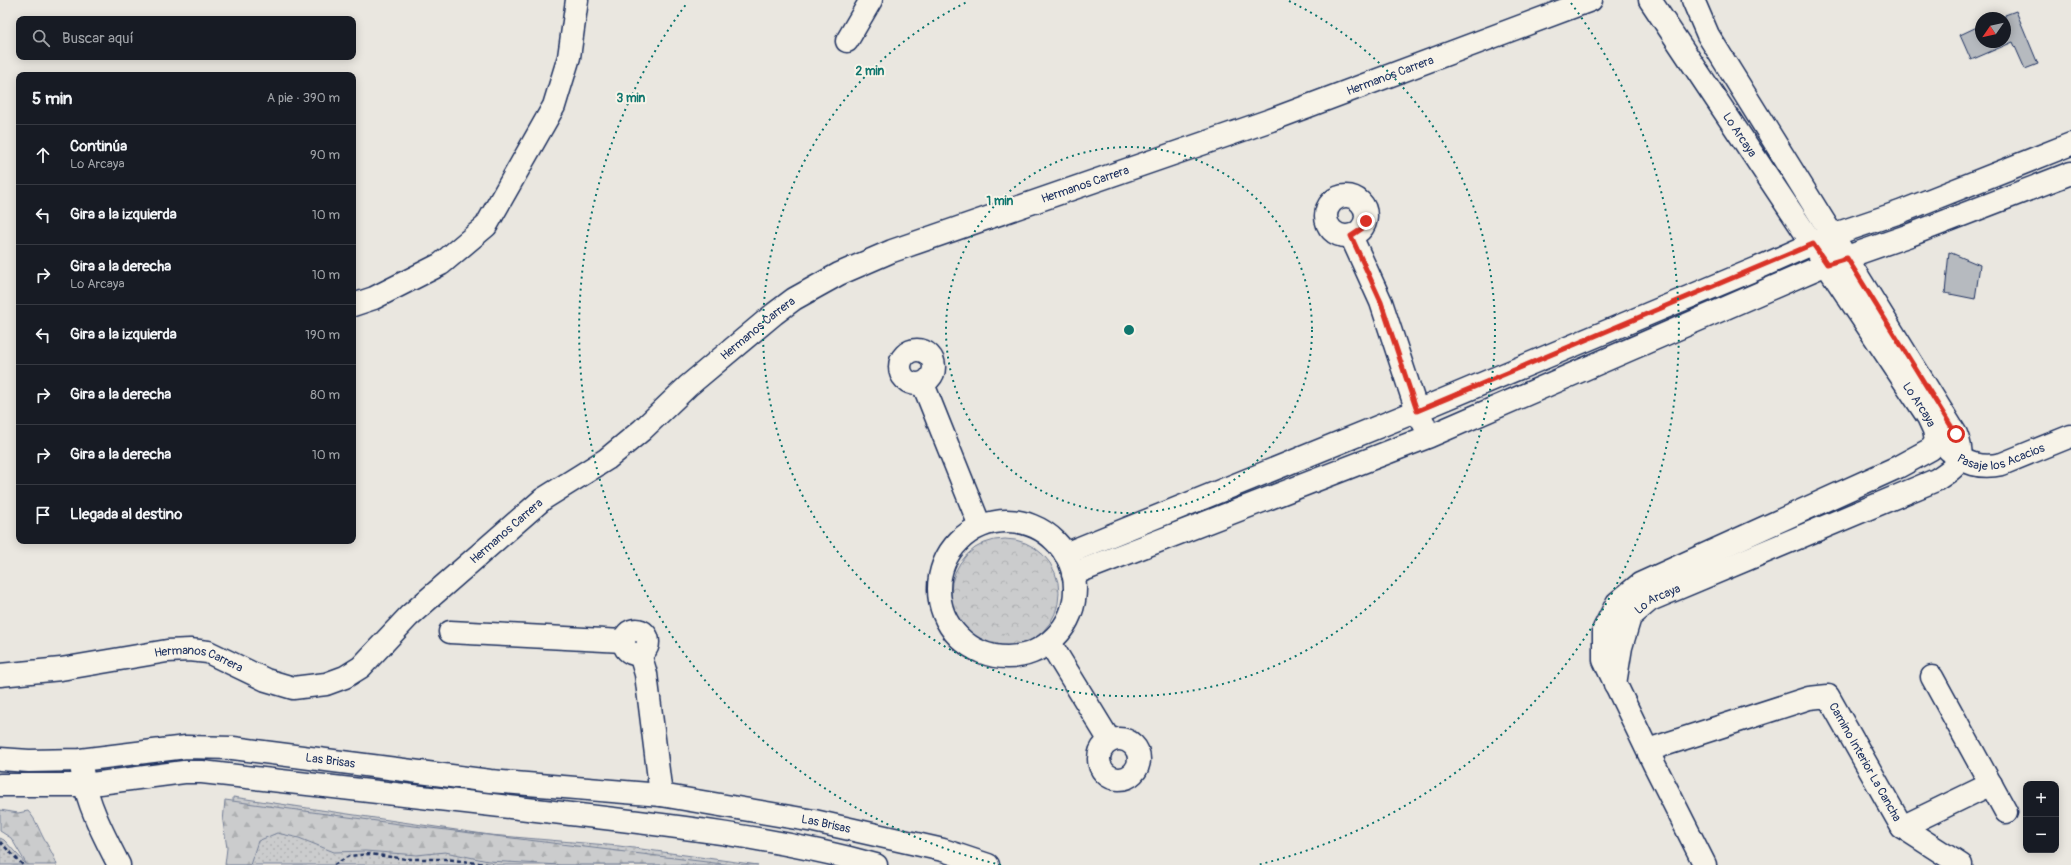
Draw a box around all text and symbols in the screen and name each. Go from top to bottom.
north arrow [1975,12,2011,48]
search box [16,16,356,60]
icon: search [30,27,52,49]
text: Buscar aquí [62,29,134,48]
street label: Hermanos Carrera [1344,52,1436,98]
text: 2 min [856,64,885,79]
text: 5 min [32,88,72,109]
text: A pie · 390 m [267,90,340,106]
text: 3 min [617,91,646,106]
street label: Lo Arcaya [1720,110,1760,160]
text: Continúa [70,137,127,156]
icon: ahead [32,144,54,166]
text: 90 m [310,147,340,163]
text: Lo Arcaya [70,156,124,172]
street label: Hermanos Carrera [1039,162,1131,206]
text: 1 min [987,194,1014,209]
icon: left [32,204,54,226]
text: Gira a la izquierda [70,205,177,224]
text: 10 m [312,207,340,223]
route end [1357,212,1375,230]
text: Gira a la derecha [70,257,171,276]
icon: right [32,264,54,286]
text: 10 m [312,267,340,283]
text: Lo Arcaya [70,276,124,292]
street label: Hermanos Carrera [717,293,798,363]
centre of rings [1122,323,1136,337]
icon: left [32,324,54,346]
text: Gira a la izquierda [70,325,177,344]
text: 190 m [305,327,340,343]
street label: Lo Arcaya [1899,379,1939,430]
icon: right [32,384,54,406]
text: Gira a la derecha [70,385,171,404]
text: 80 m [310,387,340,403]
route start [1947,425,1965,443]
street label: Pasaje los Acacios [1954,440,2047,473]
icon: right [32,444,54,466]
text: Gira a la derecha [70,445,171,464]
text: 10 m [312,447,340,463]
street label: Hermanos Carrera [467,495,546,567]
icon: arrive [32,504,54,526]
text: Llegada al destino [70,505,182,524]
street label: Lo Arcaya [1631,580,1683,618]
street label: Hermanos Carrera [153,642,246,675]
street label: Camino Interior La Cancha [1826,700,1905,824]
street label: Las Brisas [305,750,357,771]
map controls [2023,781,2059,853]
button: + [2023,781,2059,817]
street label: Las Brisas [800,811,853,837]
button: − [2023,817,2059,853]

